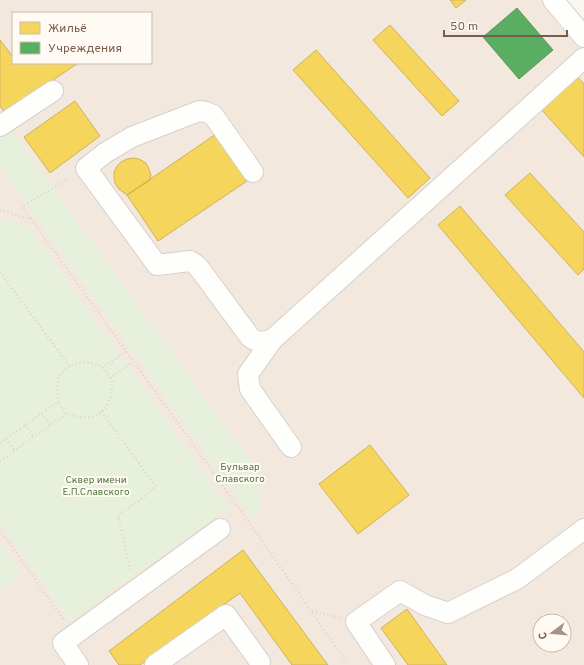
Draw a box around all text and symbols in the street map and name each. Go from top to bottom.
legend [12,12,152,64]
scale bar [444,12,567,38]
text: 50 m [450,19,478,35]
text: Жильё [48,21,87,37]
text: Учреждения [48,41,122,57]
park label: Бульвар Славского [215,461,265,486]
park label: Сквер имени Е.П.Славского [62,474,130,499]
north arrow [532,613,572,653]
text: С [536,630,551,641]

